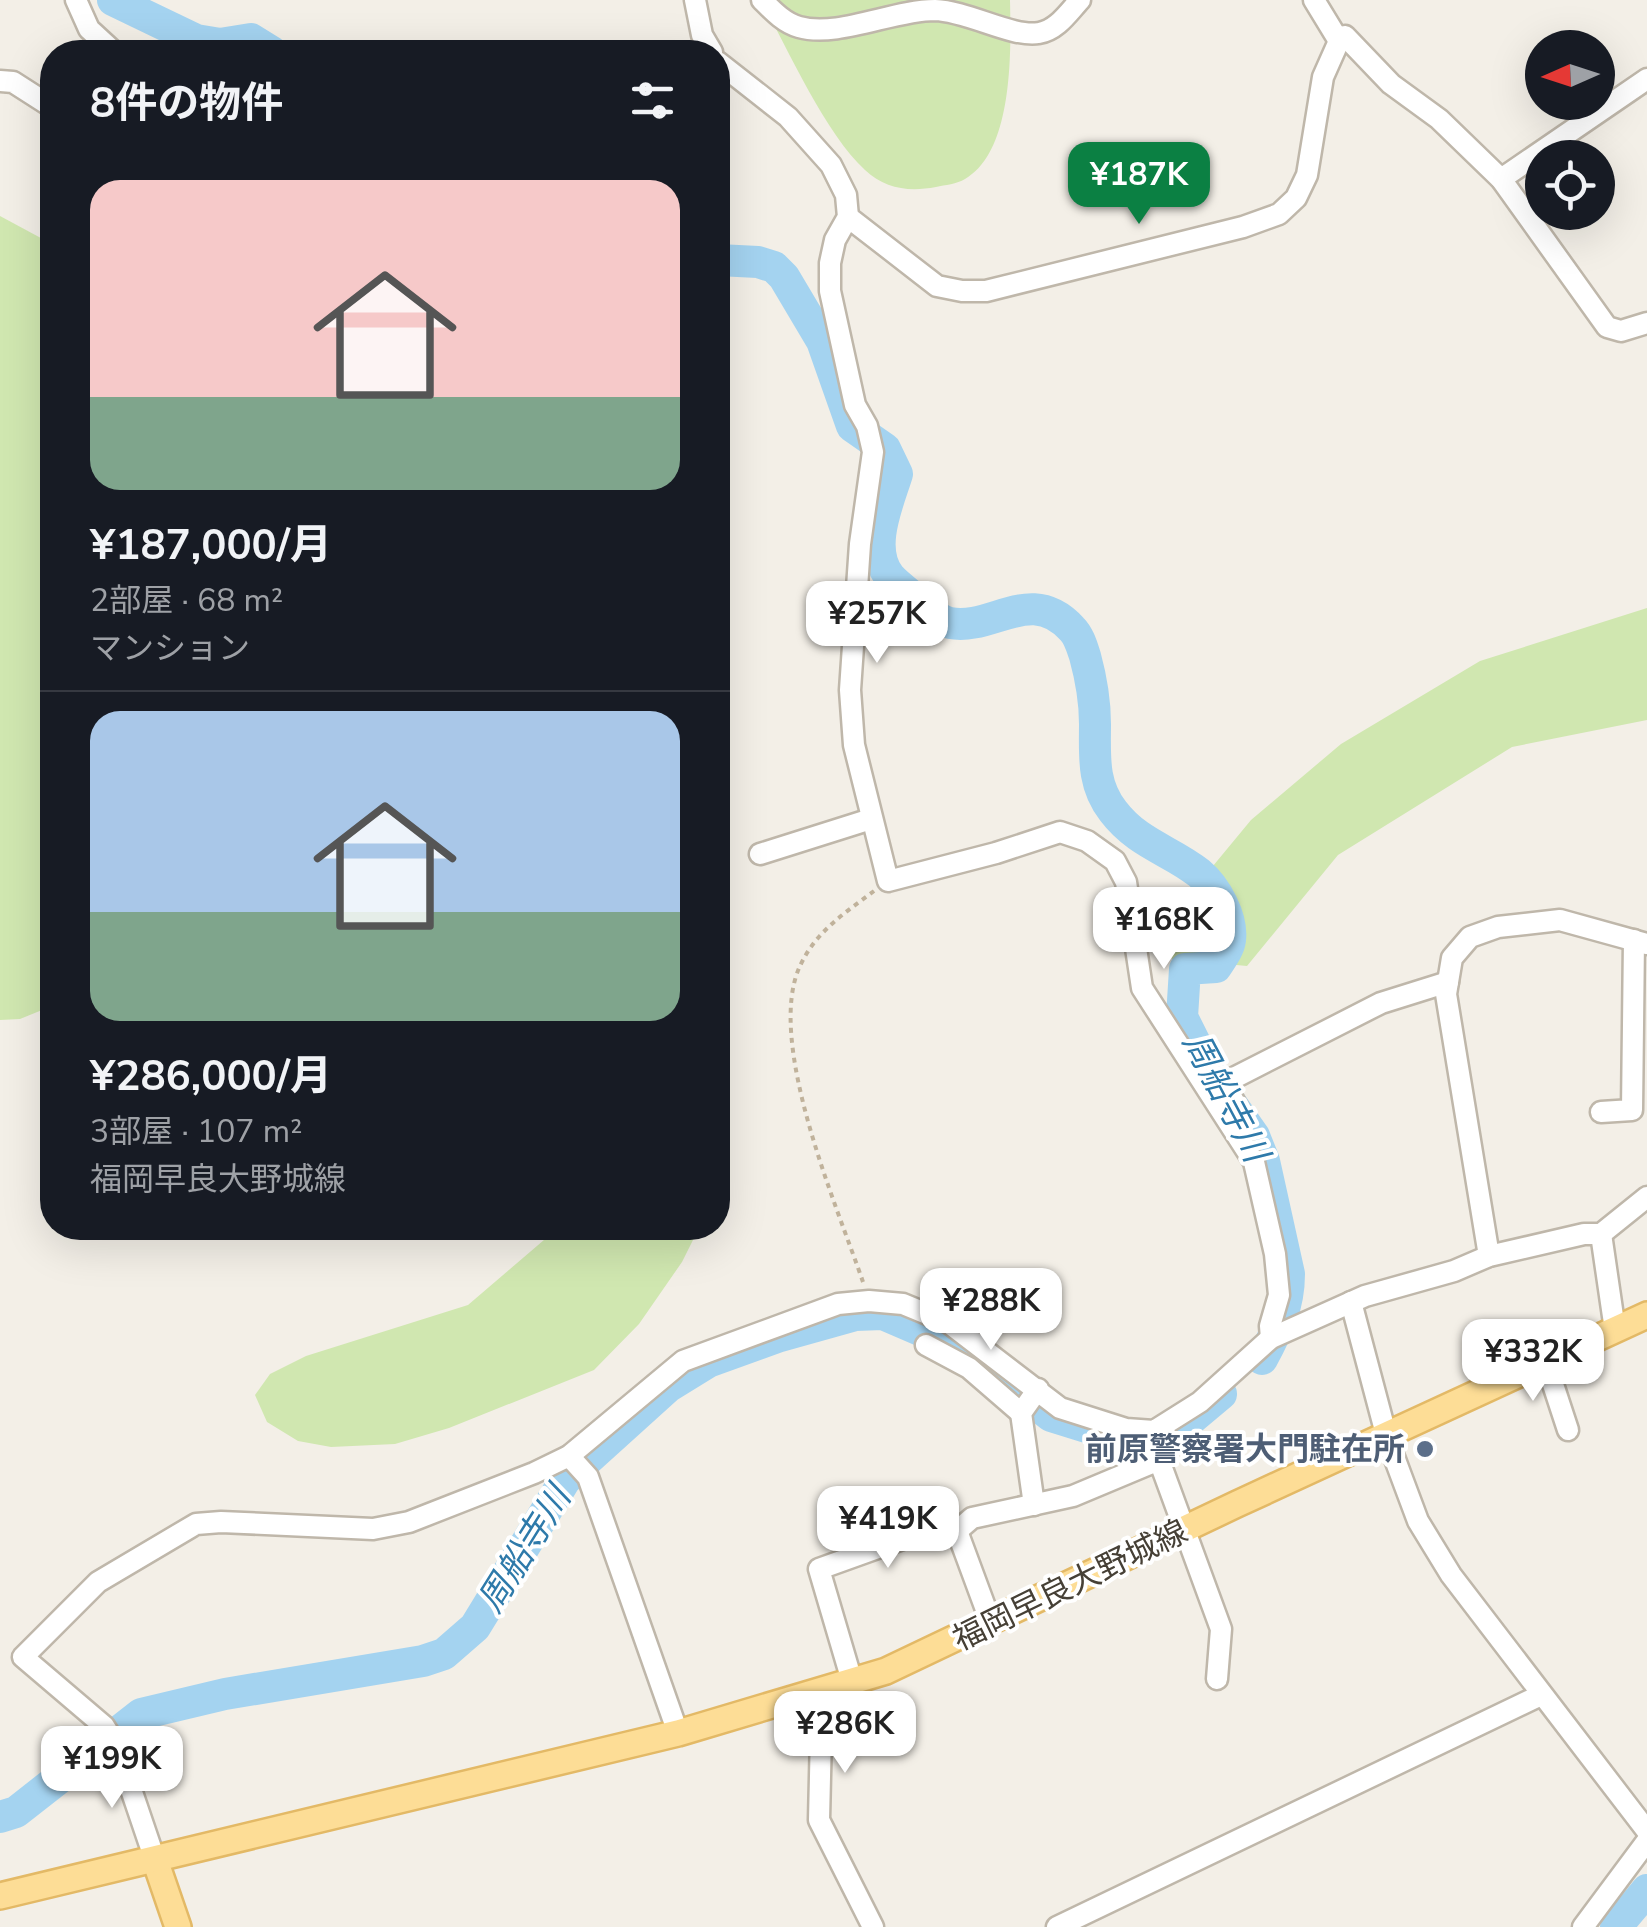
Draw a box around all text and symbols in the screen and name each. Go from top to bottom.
north arrow [1525,30,1615,120]
map controls [1525,30,1615,230]
icon: filters [625,73,680,128]
text: 8件の物件 [90,75,283,132]
button: locate [1525,140,1615,230]
pin: ¥187K [1069,142,1209,227]
text: ¥187K [1090,153,1188,196]
icon: home [295,245,475,425]
text: ¥187,000/月 [90,517,332,574]
text: 2部屋 · 68 m² [90,579,283,622]
pin: ¥257K [807,581,947,666]
text: ¥257K [828,592,926,635]
text: マンション [90,627,250,670]
icon: home [295,776,475,956]
pin: ¥168K [1094,887,1234,972]
text: ¥168K [1115,898,1213,941]
water label: 周船寺川 [1172,1024,1281,1174]
text: ¥286,000/月 [90,1048,332,1105]
text: 3部屋 · 107 m² [90,1110,302,1153]
text: 福岡早良大野城線 [90,1158,346,1201]
pin: ¥288K [921,1268,1061,1353]
text: ¥288K [942,1279,1040,1322]
pin: ¥332K [1463,1319,1603,1404]
text: ¥332K [1484,1330,1582,1373]
place label: 前原警察署大門駐在所 [1085,1428,1405,1471]
marker: 前原警察署大門駐在所 [1414,1438,1436,1460]
water label: 周船寺川 [467,1474,584,1621]
pin: ¥419K [818,1486,958,1571]
text: ¥419K [839,1497,937,1540]
street label: 福岡早良大野城線 [946,1510,1195,1661]
pin: ¥286K [775,1691,915,1776]
text: ¥286K [796,1702,894,1745]
pin: ¥199K [42,1726,182,1811]
text: ¥199K [63,1737,161,1780]

